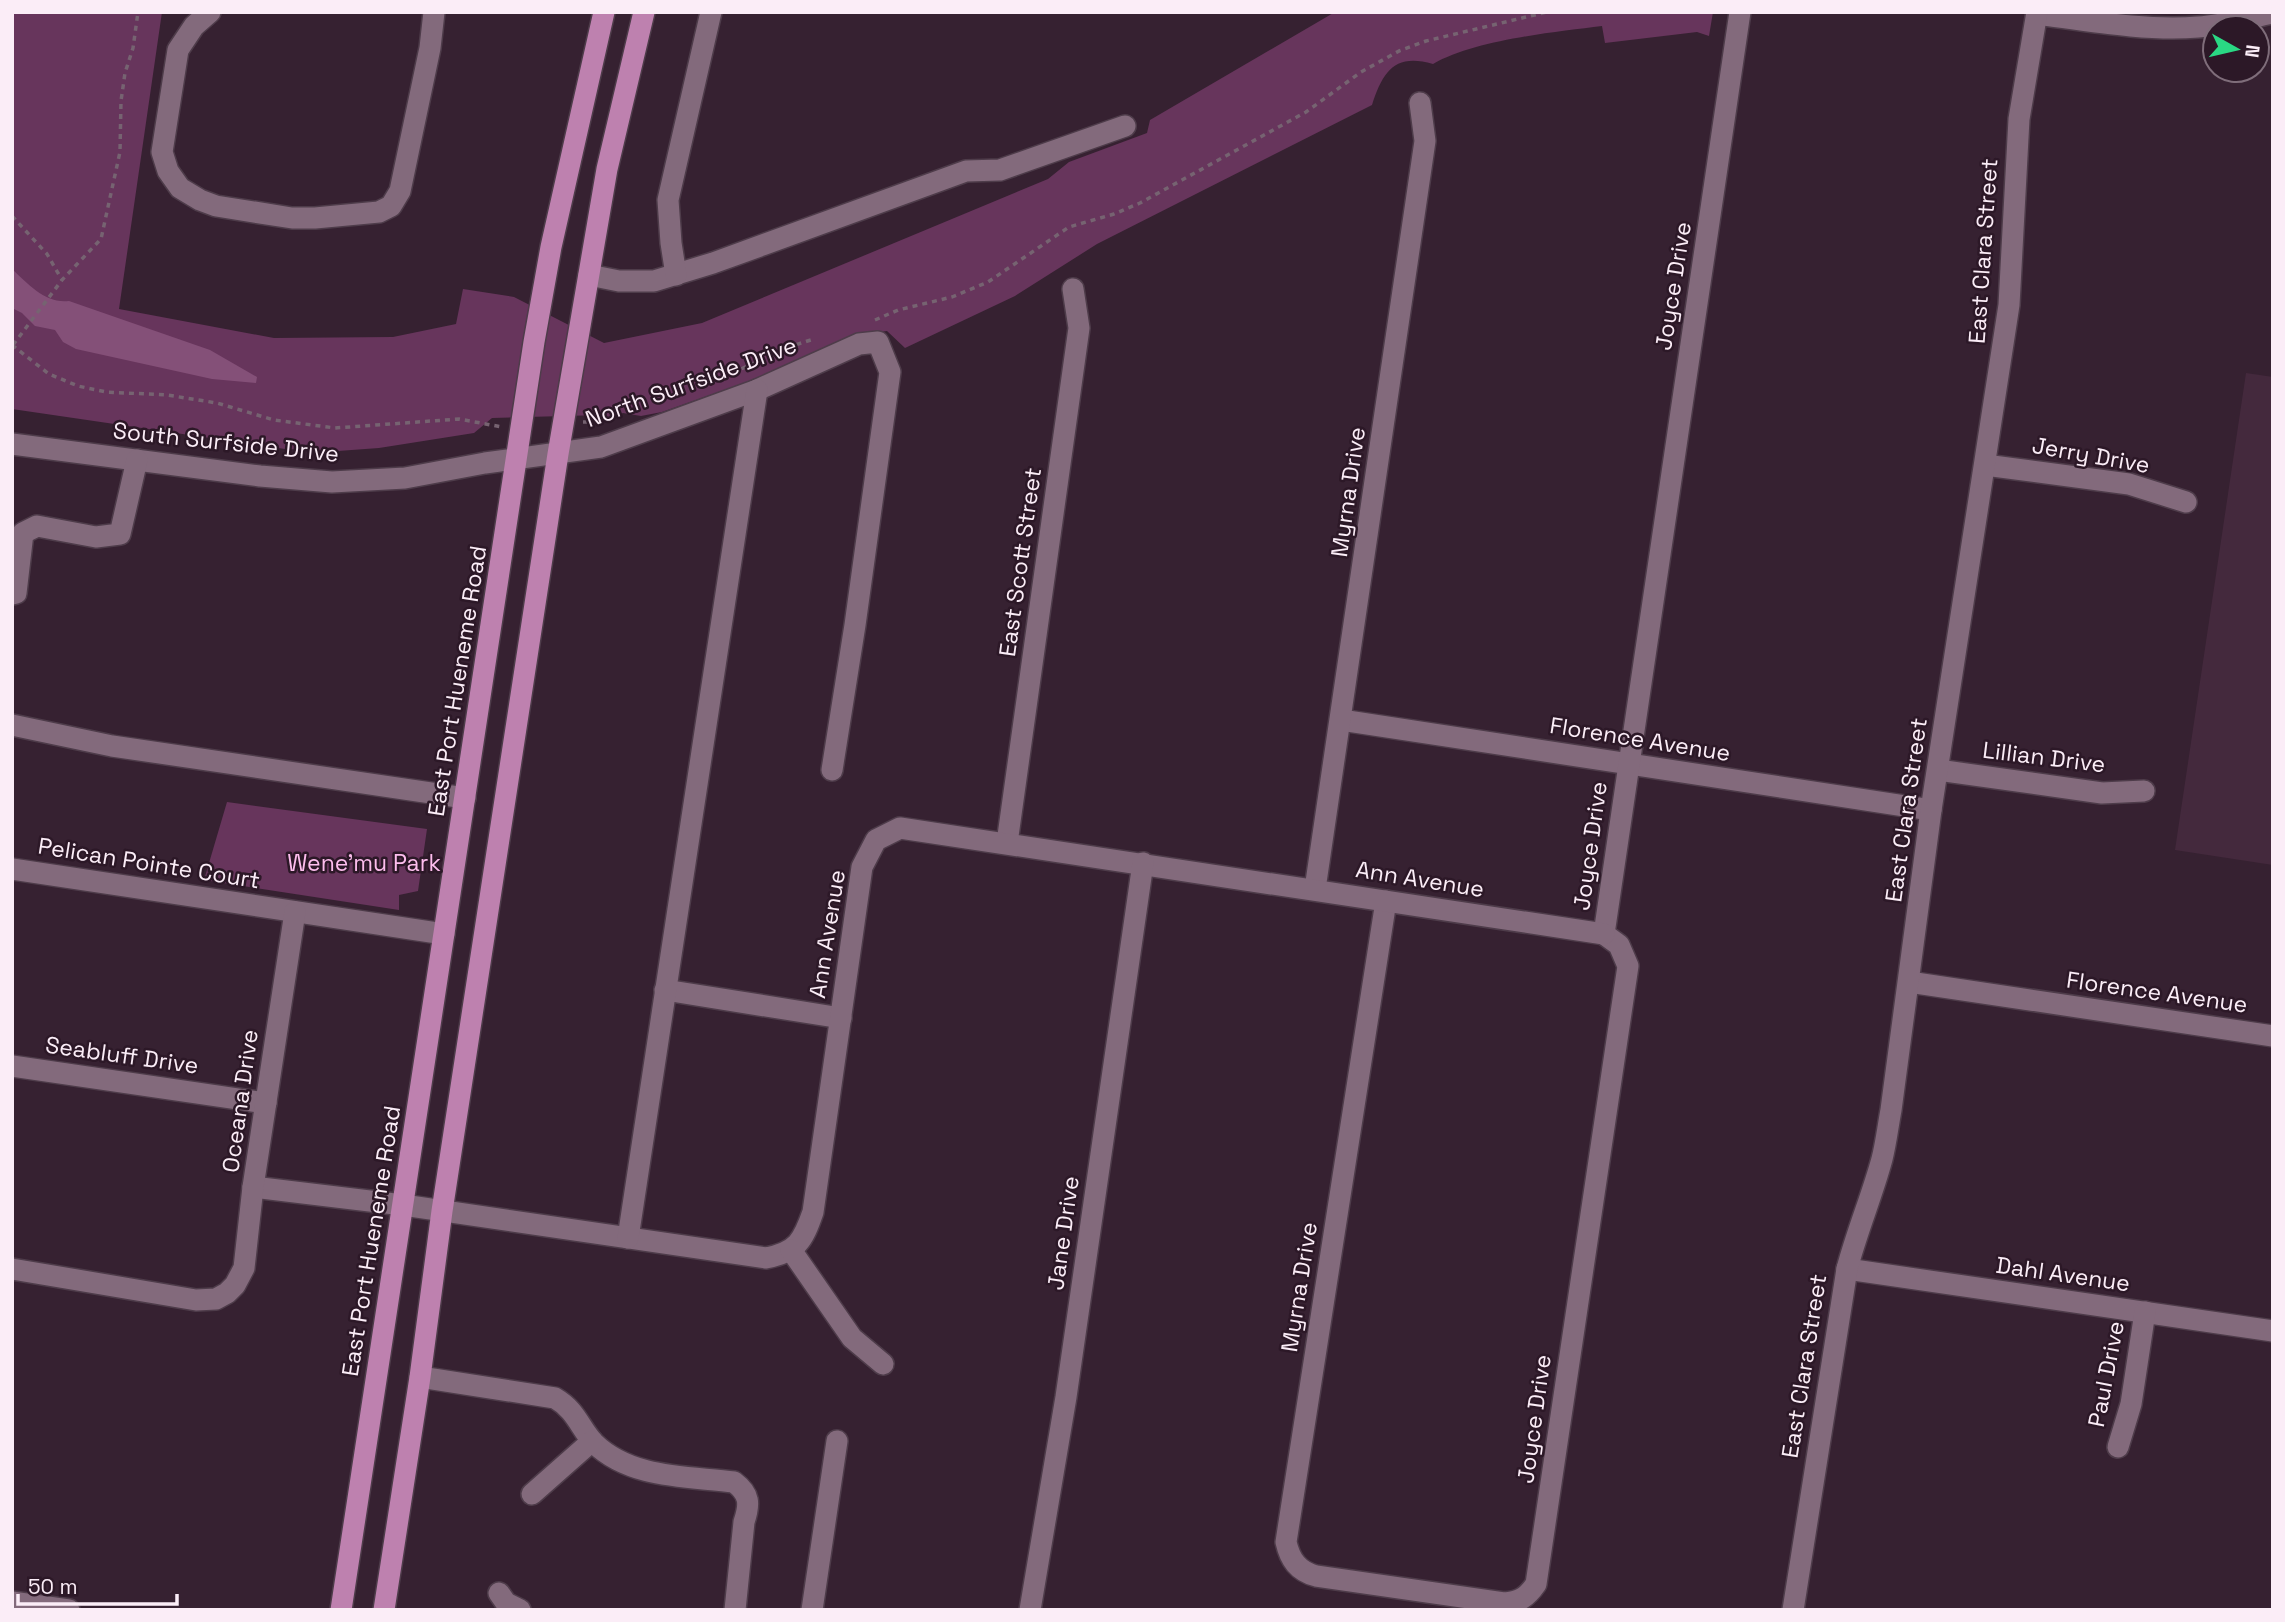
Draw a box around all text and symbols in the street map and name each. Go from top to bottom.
north arrow [2201,14,2271,84]
text: N [2239,43,2266,59]
street label: East Clara Street [1962,157,2004,345]
street label: Joyce Drive [1648,220,1698,352]
street label: North Surfside Drive [581,330,801,434]
street label: South Surfside Drive [112,415,340,469]
street label: Myrna Drive [1324,425,1372,559]
street label: Jerry Drive [2030,430,2152,480]
street label: East Scott Street [992,466,1048,658]
street label: East Port Hueneme Road [421,544,493,818]
street label: Florence Avenue [1548,710,1732,768]
street label: East Clara Street [1878,716,1934,904]
street label: Lillian Drive [1981,735,2107,779]
street label: Joyce Drive [1566,780,1614,912]
street label: Pelican Pointe Court [36,831,262,895]
park label: Wene'mu Park [287,848,441,878]
street label: Ann Avenue [1354,854,1486,904]
street label: Ann Avenue [802,868,852,1000]
street label: Florence Avenue [2065,964,2249,1020]
street label: Oceana Drive [215,1027,265,1175]
street label: Seabluff Drive [44,1029,200,1081]
street label: East Port Hueneme Road [335,1104,407,1378]
street label: Jane Drive [1040,1174,1086,1292]
street label: Myrna Drive [1274,1220,1324,1354]
street label: Dahl Avenue [1994,1250,2132,1298]
street label: East Clara Street [1775,1272,1833,1460]
street label: Paul Drive [2081,1319,2131,1429]
street label: Joyce Drive [1510,1353,1558,1485]
scale bar [18,1562,177,1606]
text: 50 m [28,1573,78,1600]

